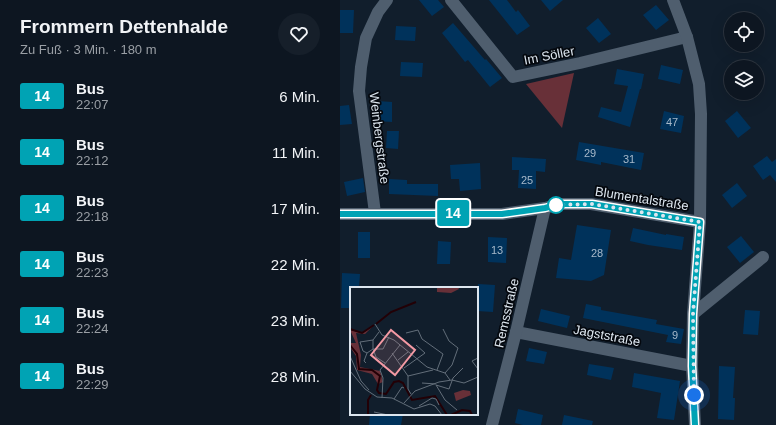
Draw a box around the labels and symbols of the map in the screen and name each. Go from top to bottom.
street label: Im Söller [522,43,576,68]
street label: Weinbergstraße [366,91,393,185]
house number: 47 [666,116,678,128]
house number: 29 [584,147,596,159]
house number: 31 [623,153,635,165]
house number: 25 [521,174,533,186]
street label: Blumentalstraße [594,184,690,213]
unlabelled marker [547,196,565,214]
line badge: 14 [435,200,471,226]
house number: 13 [491,244,503,256]
house number: 28 [591,247,603,259]
street label: Remsstraße [491,277,522,349]
inset map [350,287,478,415]
street label: Jagststraße [572,322,642,349]
house number: 9 [672,329,678,341]
your location [684,385,704,405]

